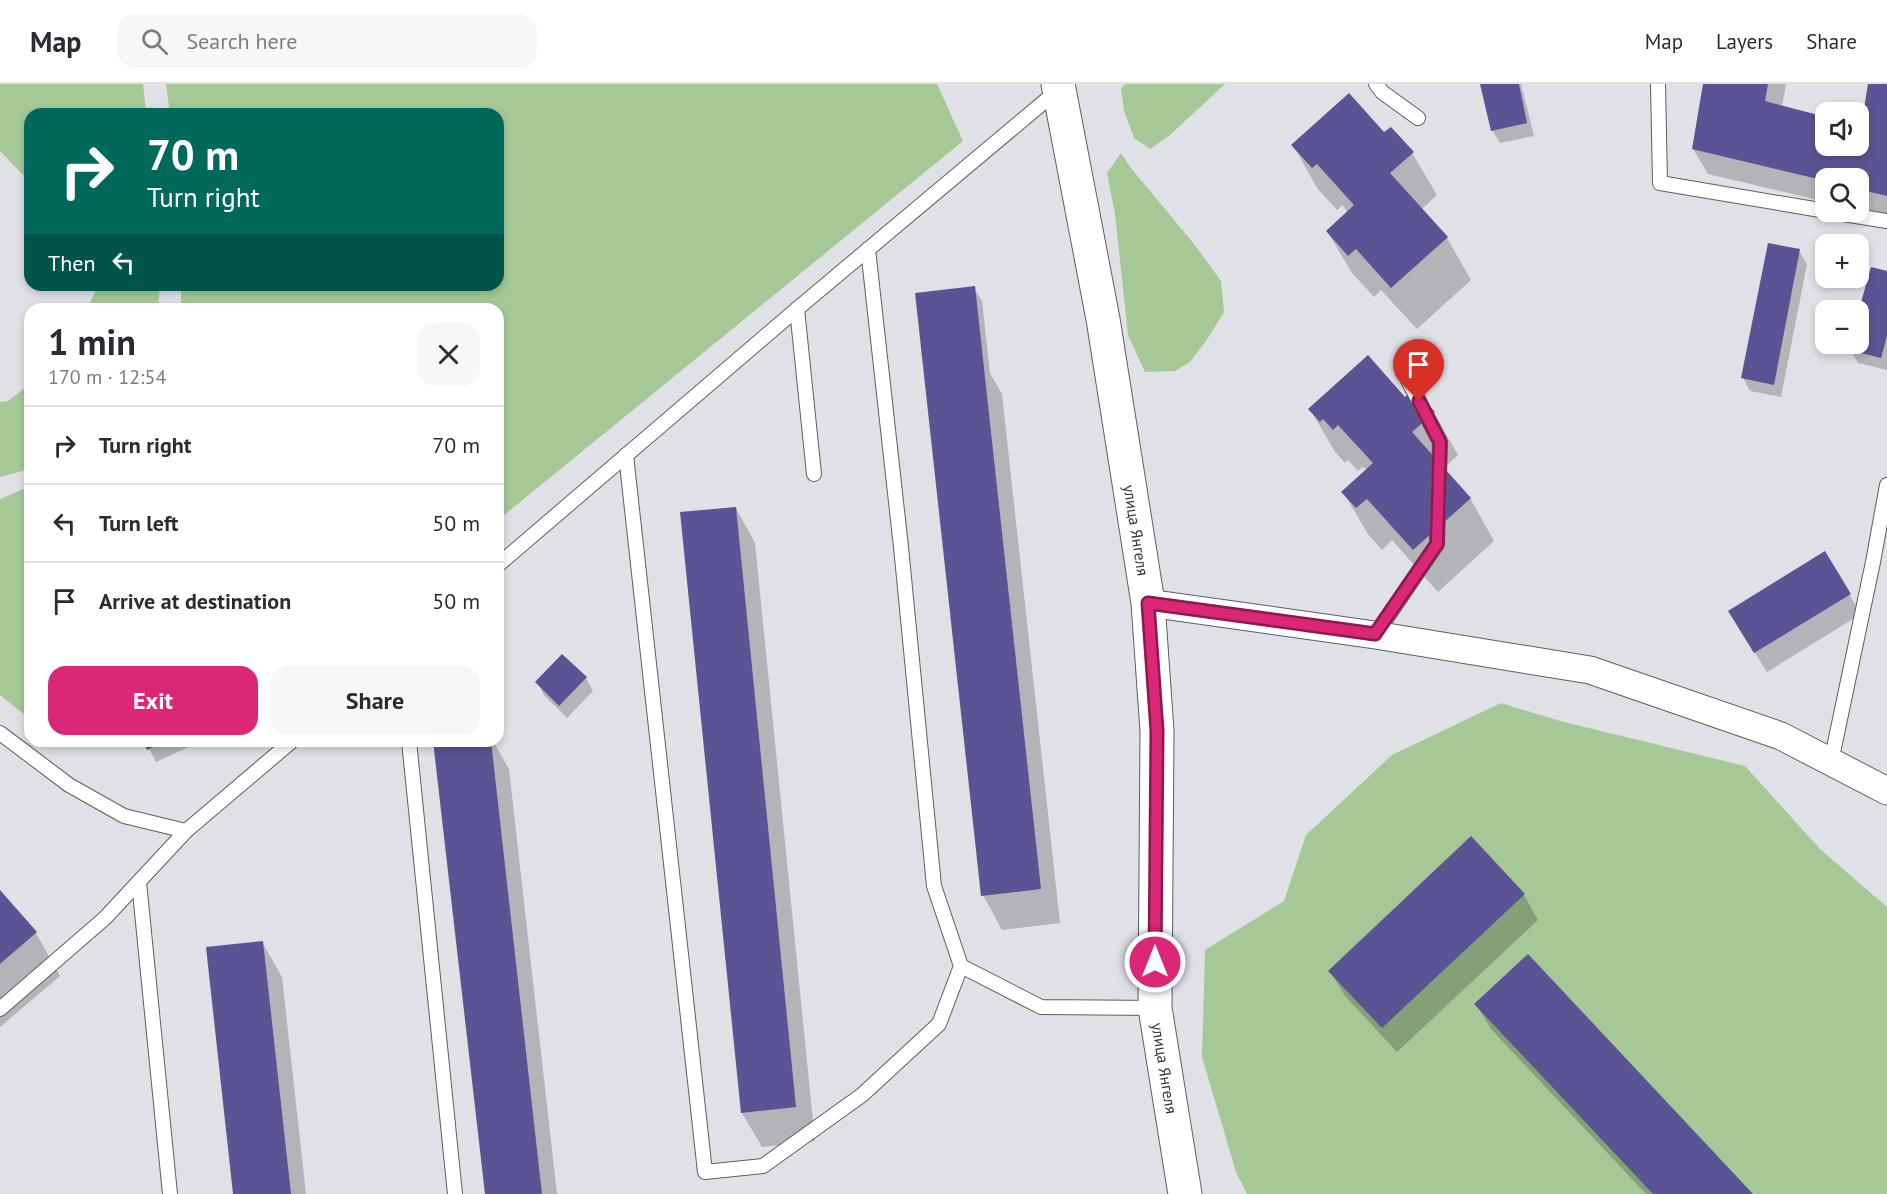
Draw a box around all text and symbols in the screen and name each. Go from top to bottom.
search box [117,14,537,68]
text: Map [30,23,81,60]
icon: search [138,25,171,58]
text: Search here [186,27,297,55]
text: Map [1645,28,1683,55]
text: Layers [1716,28,1773,55]
text: Share [1806,28,1857,55]
map controls [1815,102,1869,354]
button: sound [1815,102,1869,156]
text: 70 m [147,127,239,182]
icon: right [48,132,126,210]
button: search [1815,168,1869,222]
text: Turn right [147,180,260,214]
button: + [1815,234,1869,288]
icon: left [107,246,140,279]
text: Then [48,249,95,277]
button: − [1815,300,1869,354]
text: 1 min [48,318,136,365]
button: close [417,323,480,386]
pin [1393,339,1444,401]
icon: arrive [1402,348,1435,381]
text: 170 m · 12:54 [48,364,166,390]
icon: right [48,429,81,462]
text: Turn right [99,431,191,459]
text: 70 m [432,431,480,459]
street label: улица Янгеля [1119,483,1154,577]
icon: left [48,507,81,540]
text: Turn left [99,509,179,537]
text: 50 m [432,509,480,537]
icon: arrive [48,585,81,618]
text: Arrive at destination [99,587,291,615]
text: 50 m [432,587,480,615]
button: Exit [48,666,258,735]
button: Share [270,666,480,735]
position arrow [1123,930,1187,994]
street label: улица Янгеля [1148,1021,1182,1115]

